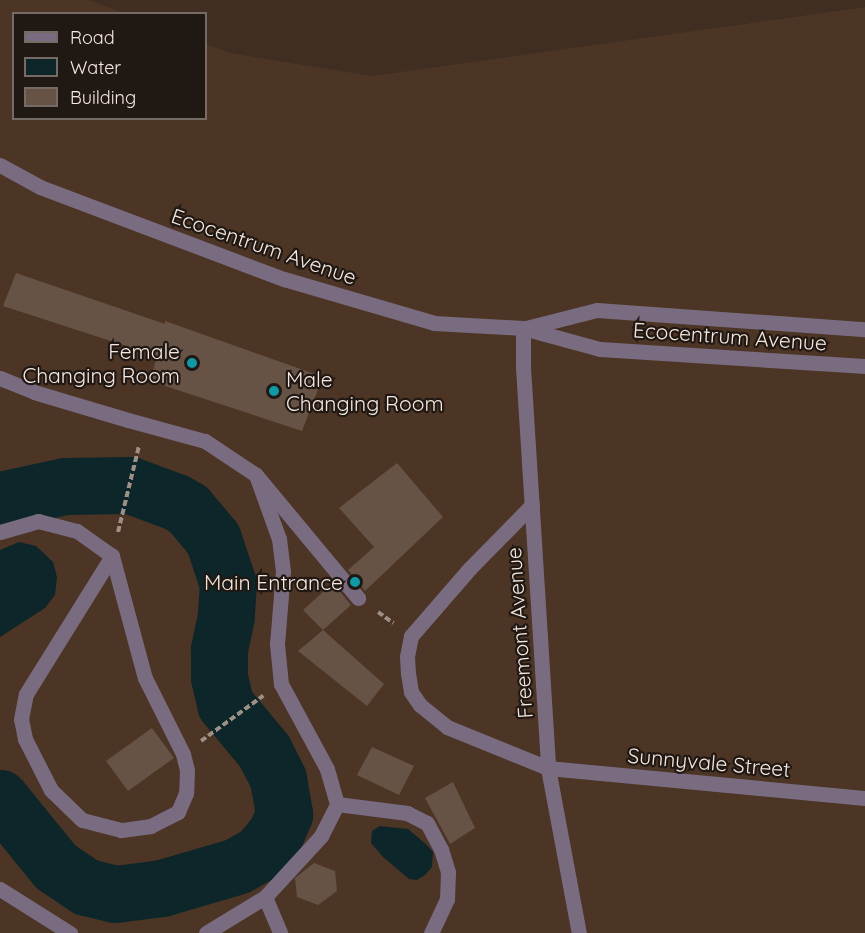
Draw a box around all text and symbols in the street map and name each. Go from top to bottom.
legend [12,12,207,120]
text: Road [70,26,115,49]
text: Water [70,56,121,79]
text: Building [70,86,136,109]
street label: Ecocentrum Avenue [168,202,360,290]
street label: Ecocentrum Avenue [632,317,828,355]
place label: Female Changing Room [22,338,180,388]
marker: Female Changing Room [185,356,199,370]
place label: Male Changing Room [286,366,444,416]
marker: Male Changing Room [267,384,281,398]
street label: Freemont Avenue [500,546,538,720]
place label: Main Entrance [204,569,343,595]
marker: Main Entrance [348,575,362,589]
street label: Sunnyvale Street [627,742,791,782]

